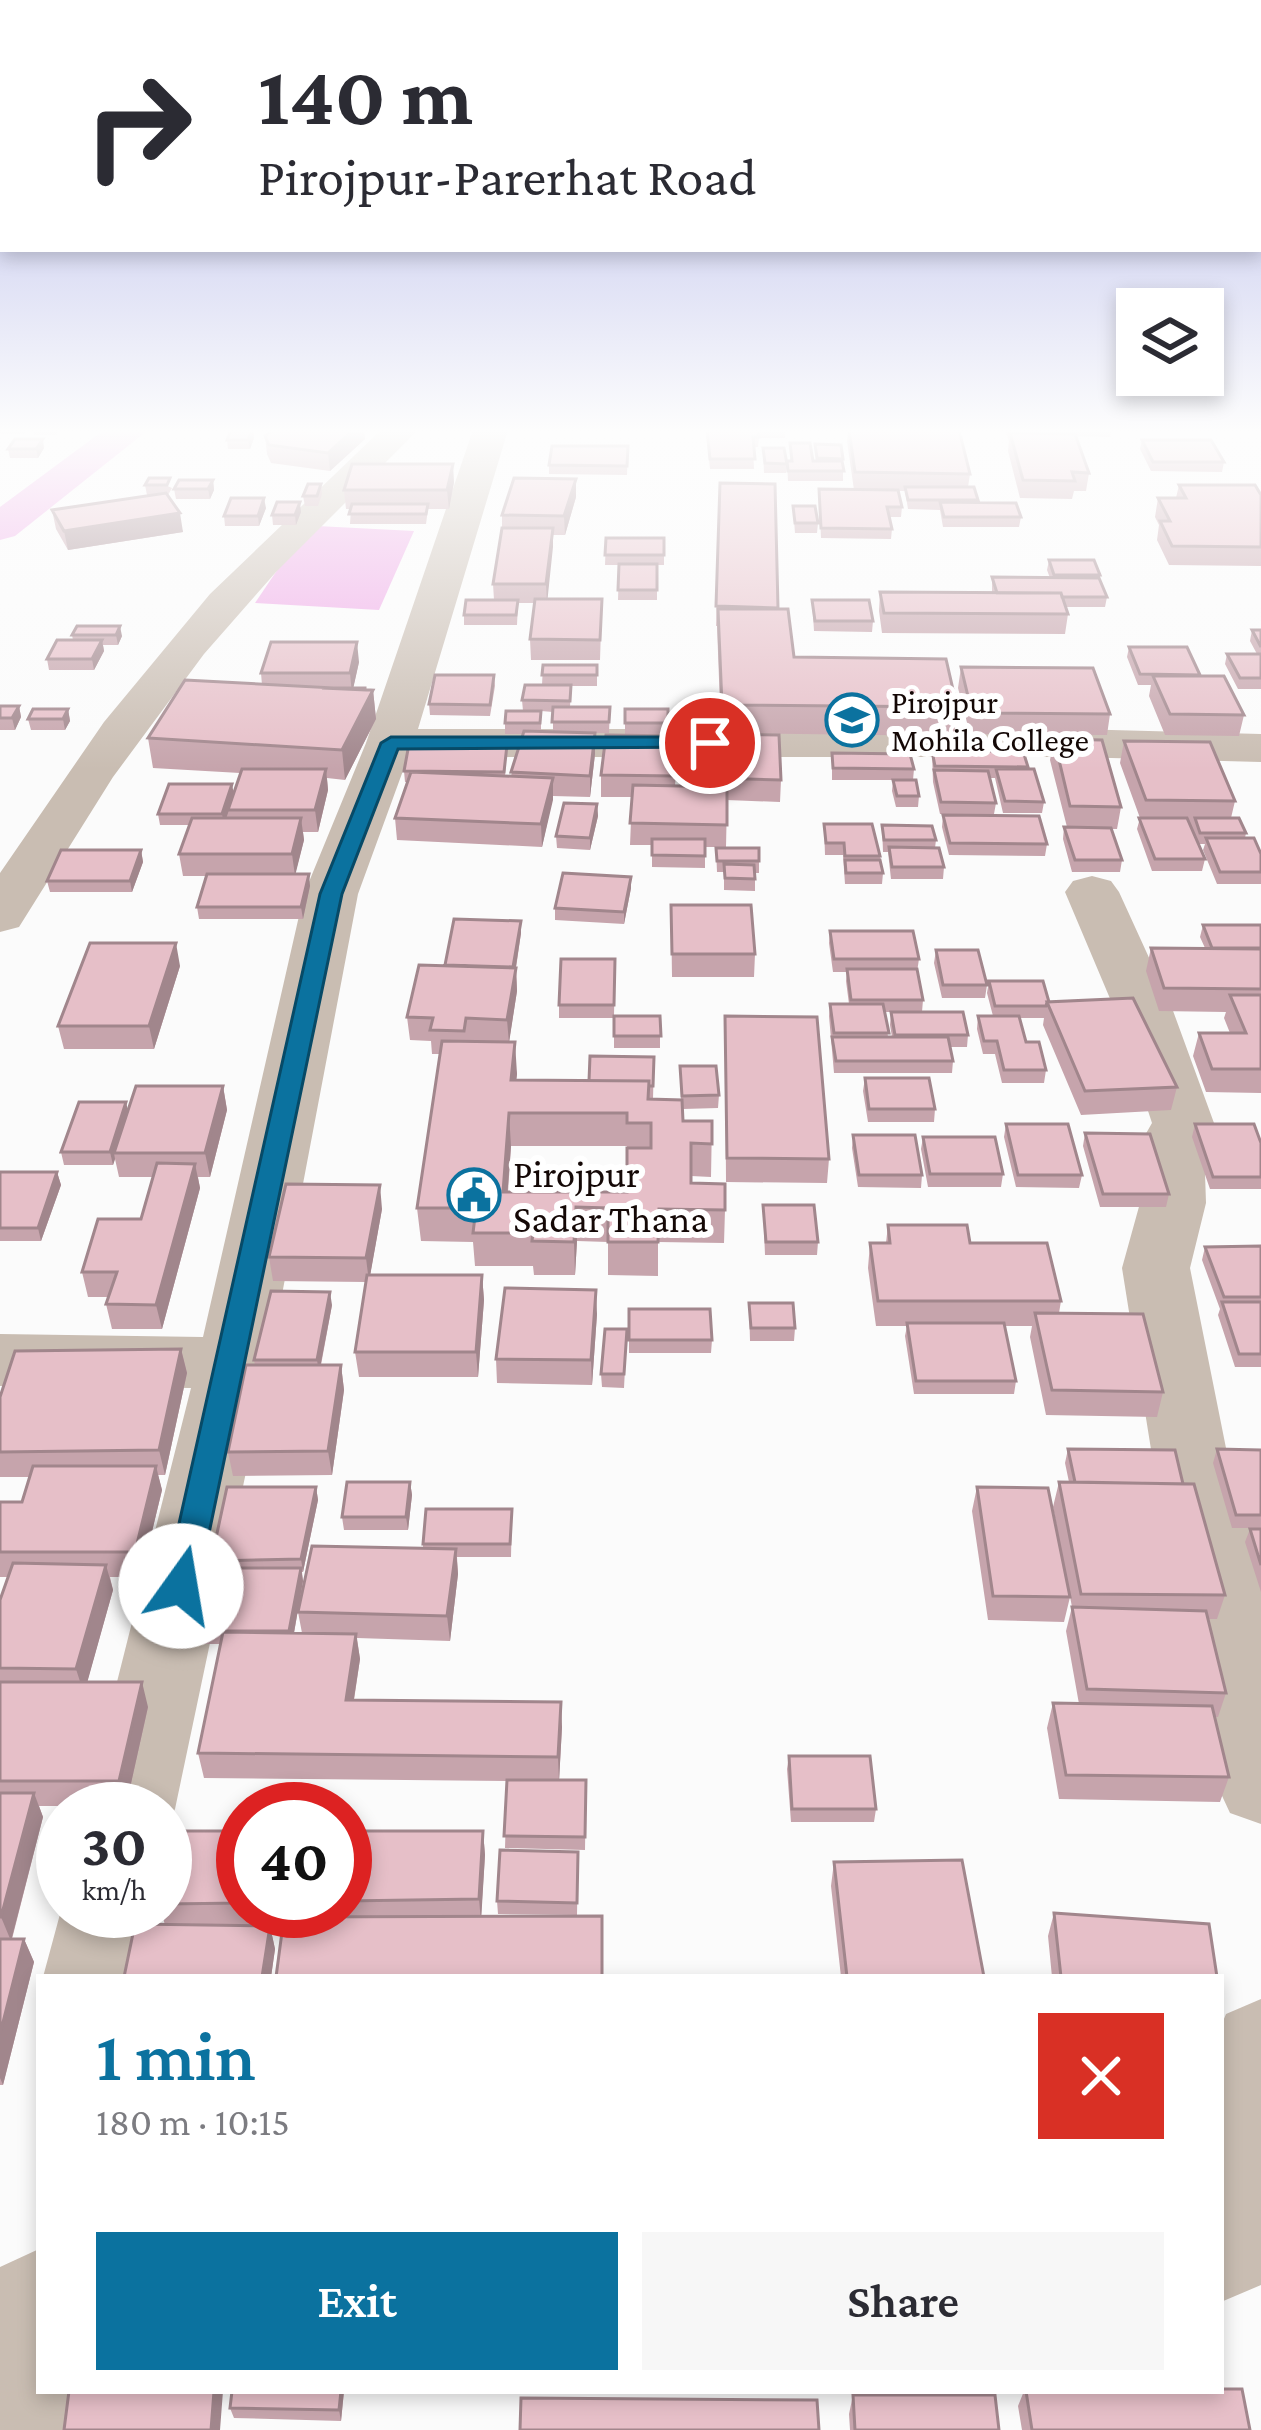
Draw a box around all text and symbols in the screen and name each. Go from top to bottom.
icon: right [60,48,216,204]
text: 140 m [258,49,473,142]
text: Pirojpur-Parerhat Road [258,147,757,207]
map controls [1116,288,1224,396]
button: layers [1116,288,1224,396]
place label: Pirojpur Mohila College [891,683,1089,758]
pin [659,692,761,794]
school or university icon: Pirojpur Mohila College [824,692,880,748]
icon: arrive [677,710,743,776]
place label: Pirojpur Sadar Thana [513,1152,708,1240]
public building icon: Pirojpur Sadar Thana [446,1167,502,1223]
position arrow [118,1523,244,1649]
speed limit sign: 40 [216,1782,372,1938]
text: 30 [81,1811,147,1878]
text: km/h [82,1873,146,1906]
button: close [1038,2013,1164,2139]
text: 1 min [96,2015,256,2095]
text: 180 m · 10:15 [96,2100,290,2143]
button: Exit [96,2232,618,2370]
button: Share [642,2232,1164,2370]

